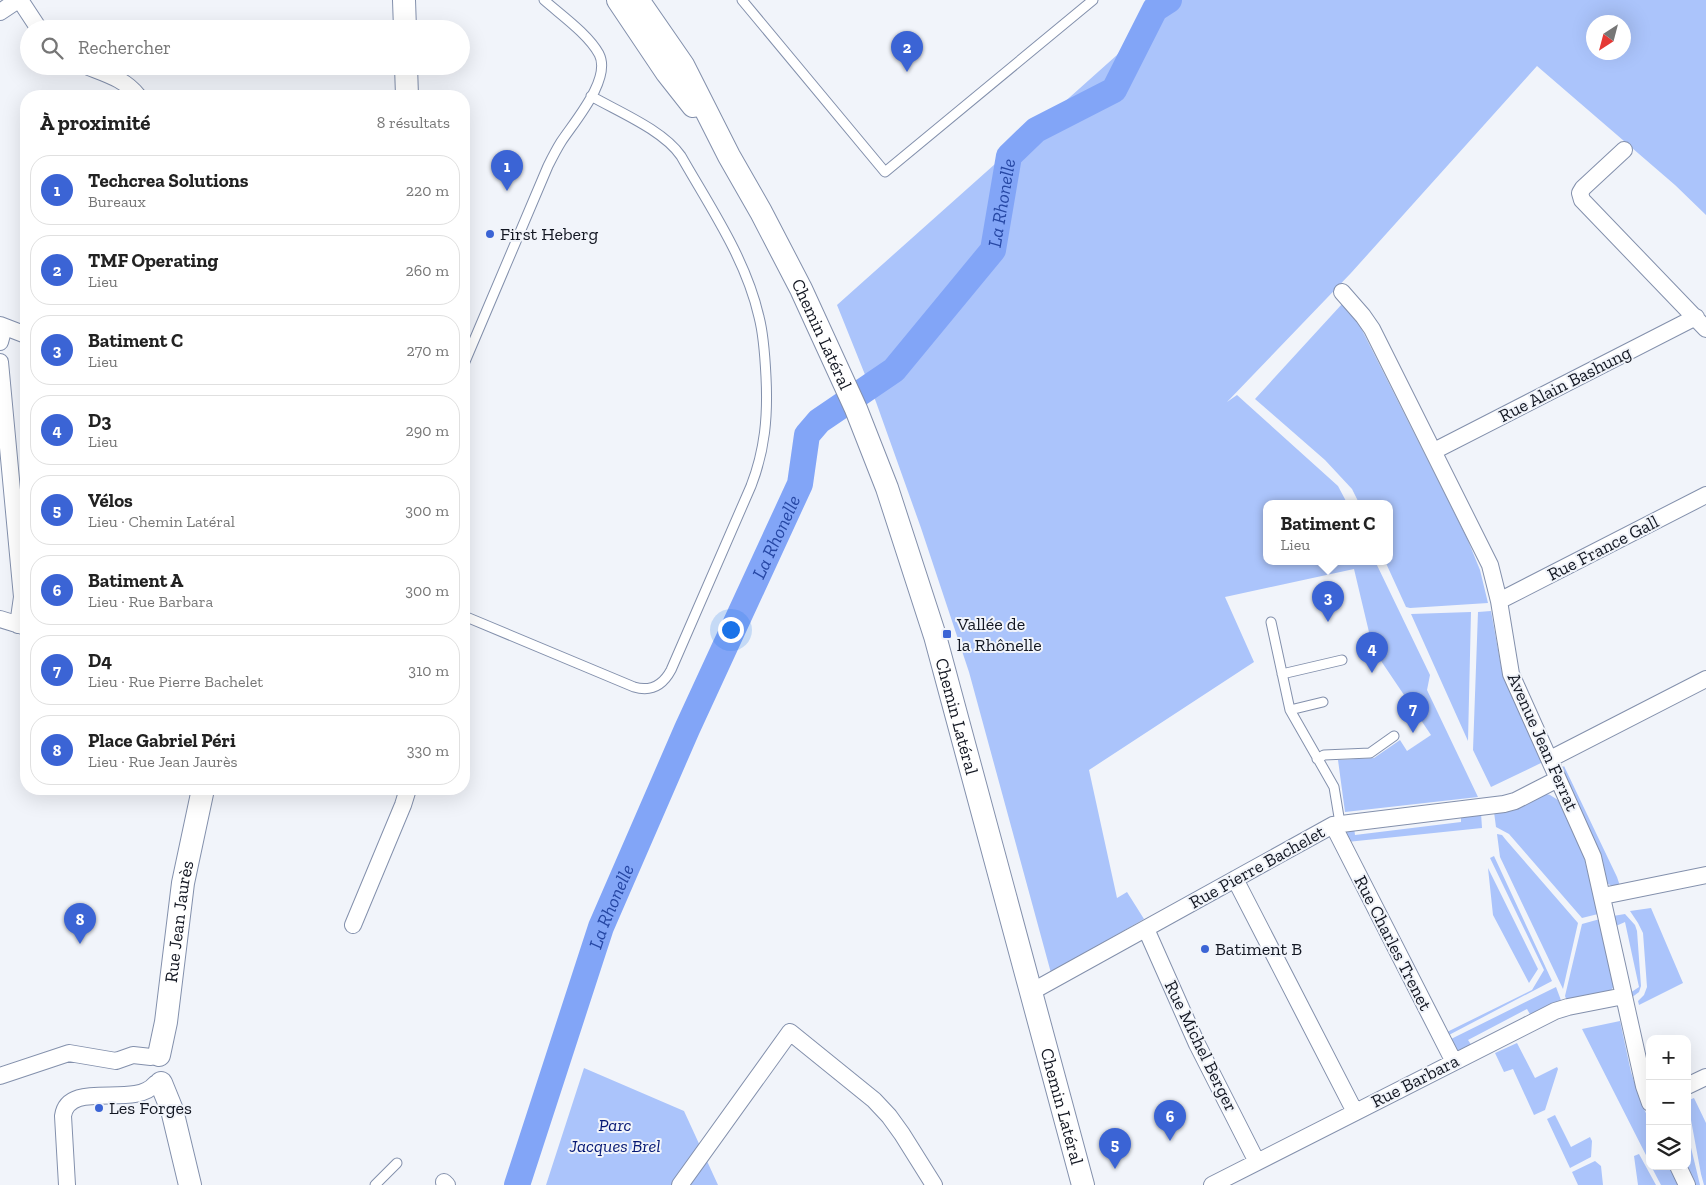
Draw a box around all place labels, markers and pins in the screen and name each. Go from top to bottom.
pin: 2 [891,31,923,72]
pin: 1 [491,150,523,191]
place label: First Heberg [500,223,599,245]
marker: First Heberg [484,228,496,240]
pin: 3 [1312,581,1344,622]
place label: Vallée de la Rhônelle [956,613,1042,656]
marker: Vallée de la Rhônelle [941,628,953,640]
pin: 4 [1356,632,1388,673]
pin: 7 [1397,692,1429,733]
pin: 8 [64,903,96,944]
place label: Batiment B [1215,938,1302,960]
marker: Batiment B [1199,943,1211,955]
place label: Les Forges [109,1097,192,1119]
pin: 6 [1154,1100,1186,1141]
marker: Les Forges [93,1102,105,1114]
pin: 5 [1099,1128,1131,1169]

